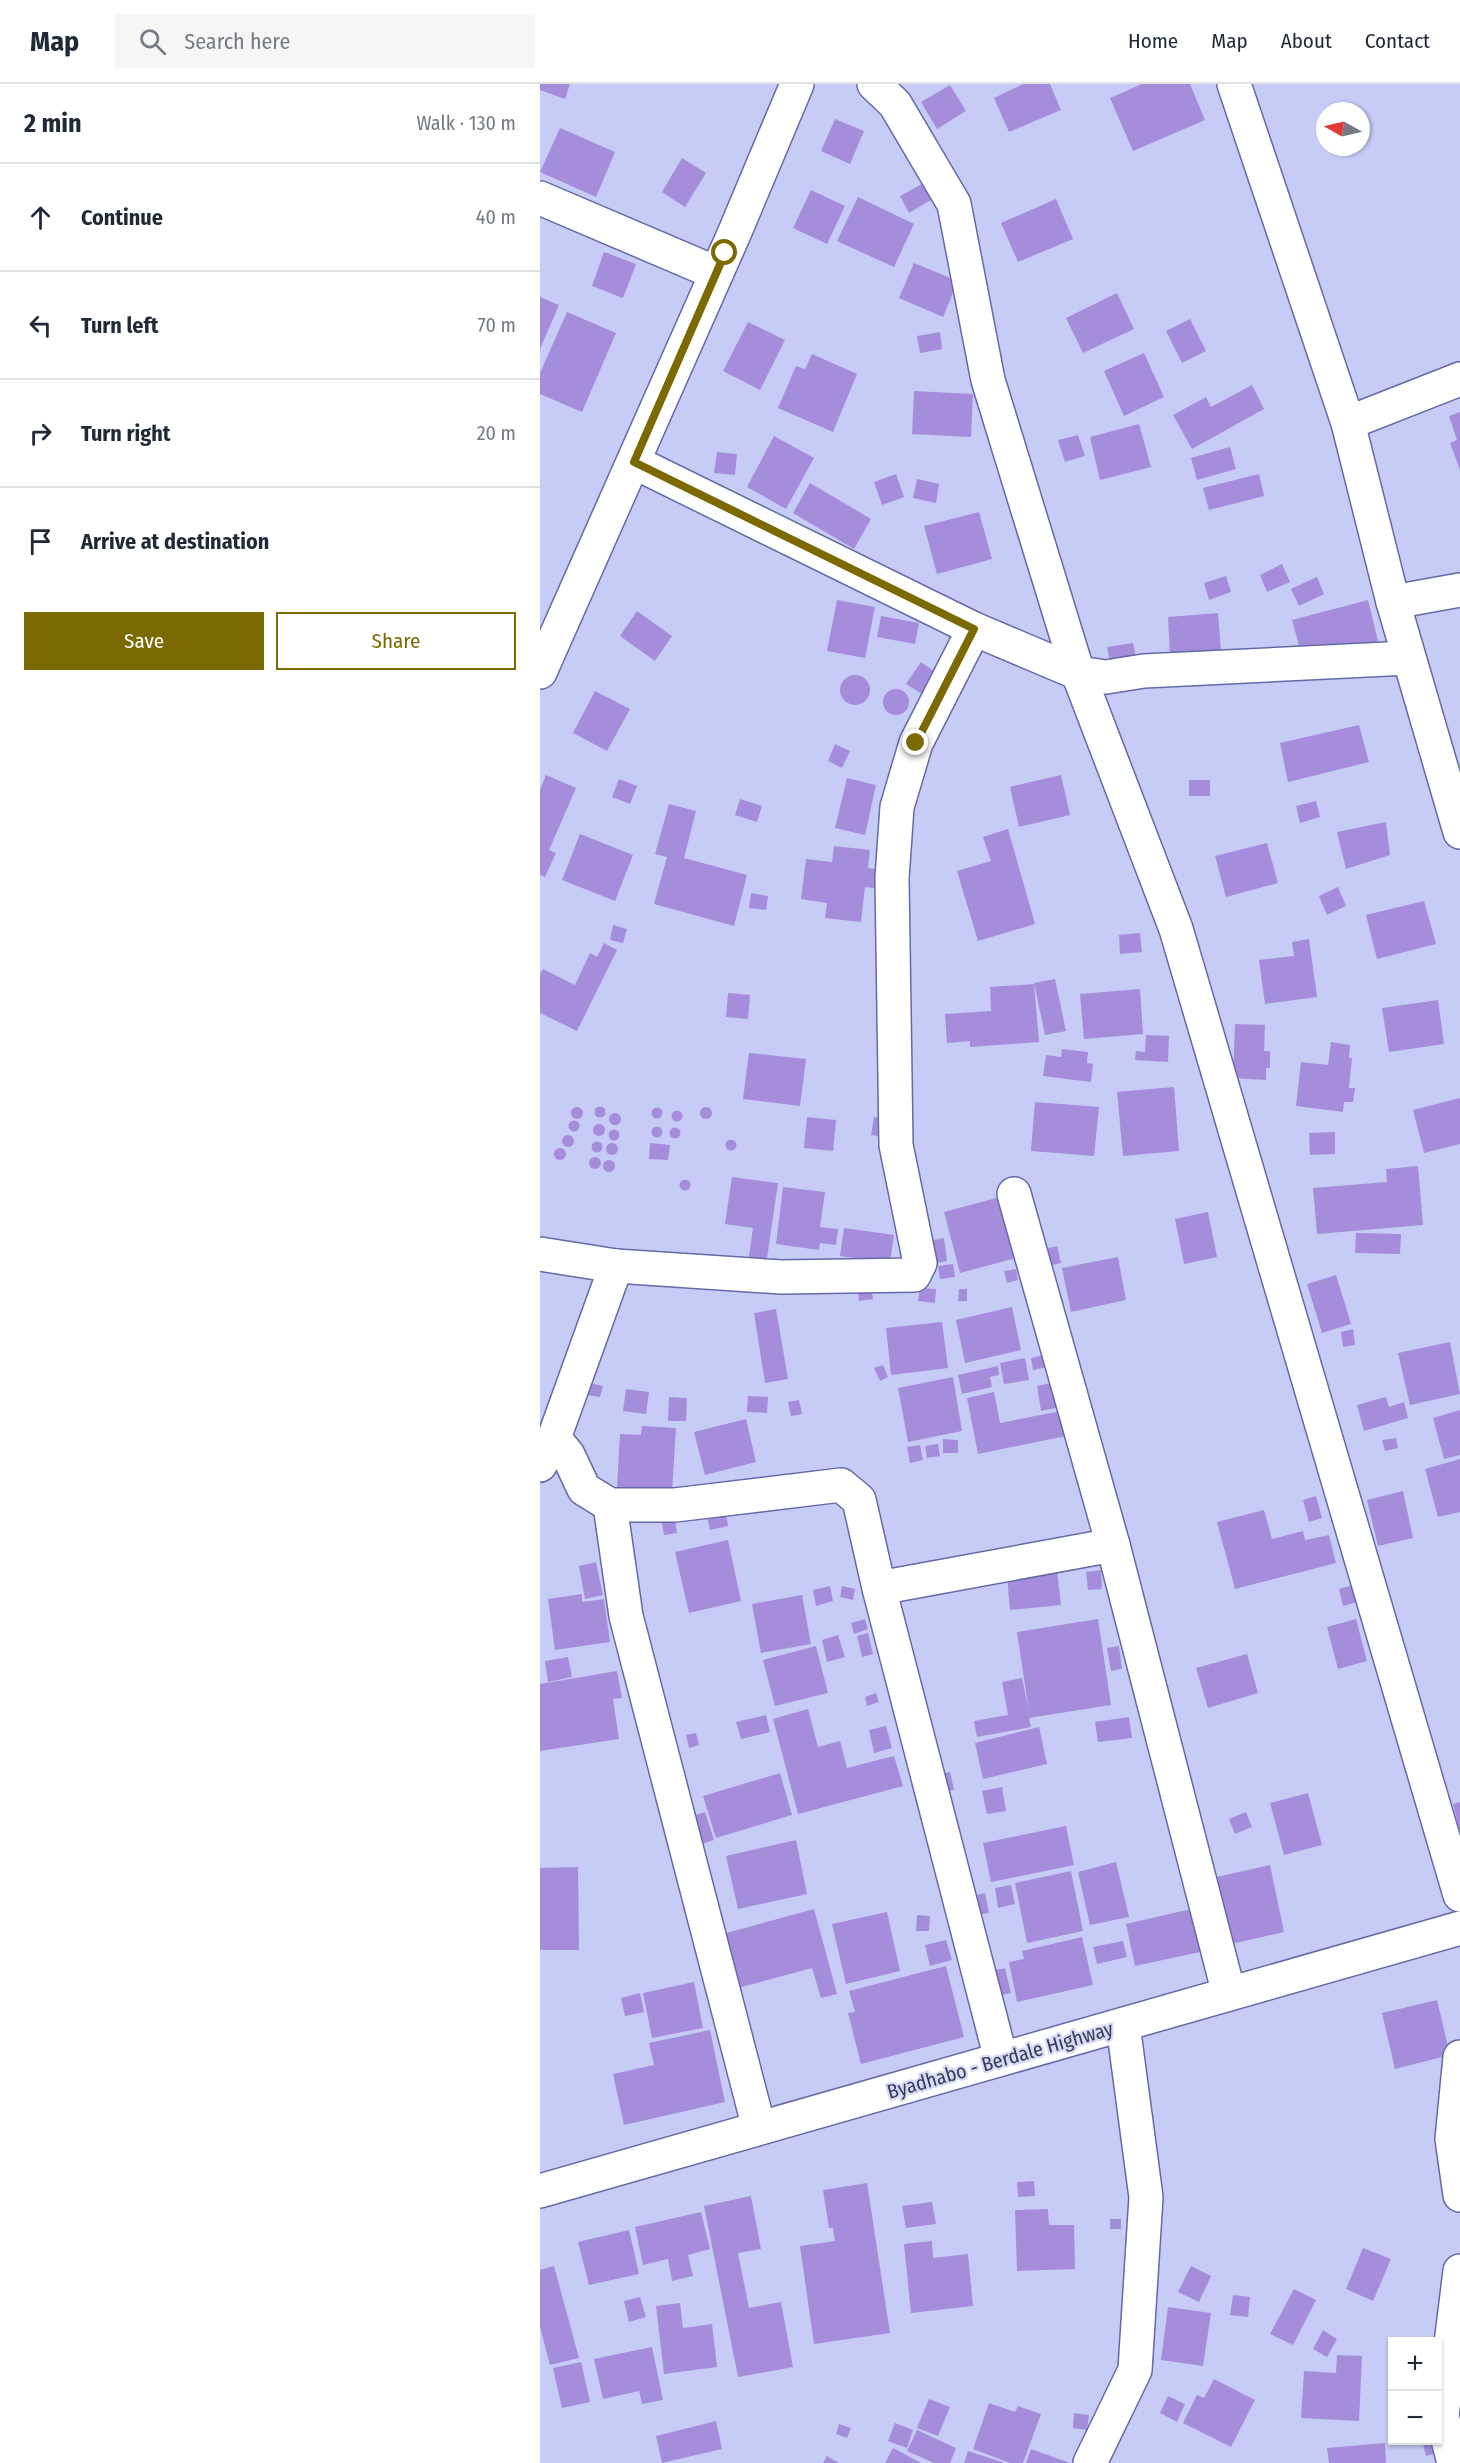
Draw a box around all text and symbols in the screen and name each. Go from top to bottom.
search box [115,14,535,68]
text: Map [30,25,79,58]
icon: search [136,25,169,58]
text: Search here [184,28,290,55]
text: Home [1128,28,1178,54]
text: Map [1211,28,1248,54]
text: About [1281,28,1332,54]
text: Contact [1365,28,1430,54]
north arrow [1316,102,1370,156]
text: 2 min [24,108,82,139]
text: Walk · 130 m [416,111,516,135]
icon: ahead [24,201,57,234]
text: Continue [81,204,163,231]
text: 40 m [476,205,516,229]
route start [711,239,737,265]
icon: left [24,309,57,342]
text: Turn left [81,312,159,339]
text: 70 m [478,313,516,337]
icon: right [24,417,57,450]
text: Turn right [81,420,170,447]
text: 20 m [477,421,516,445]
icon: arrive [24,525,57,558]
text: Arrive at destination [81,528,269,555]
button: Save [24,612,264,670]
button: Share [276,612,516,670]
route end [902,729,928,755]
street label: Byadhabo - Berdale Highway [884,2016,1116,2104]
map controls [1388,2337,1442,2445]
button: + [1388,2337,1442,2391]
button: − [1388,2391,1442,2445]

